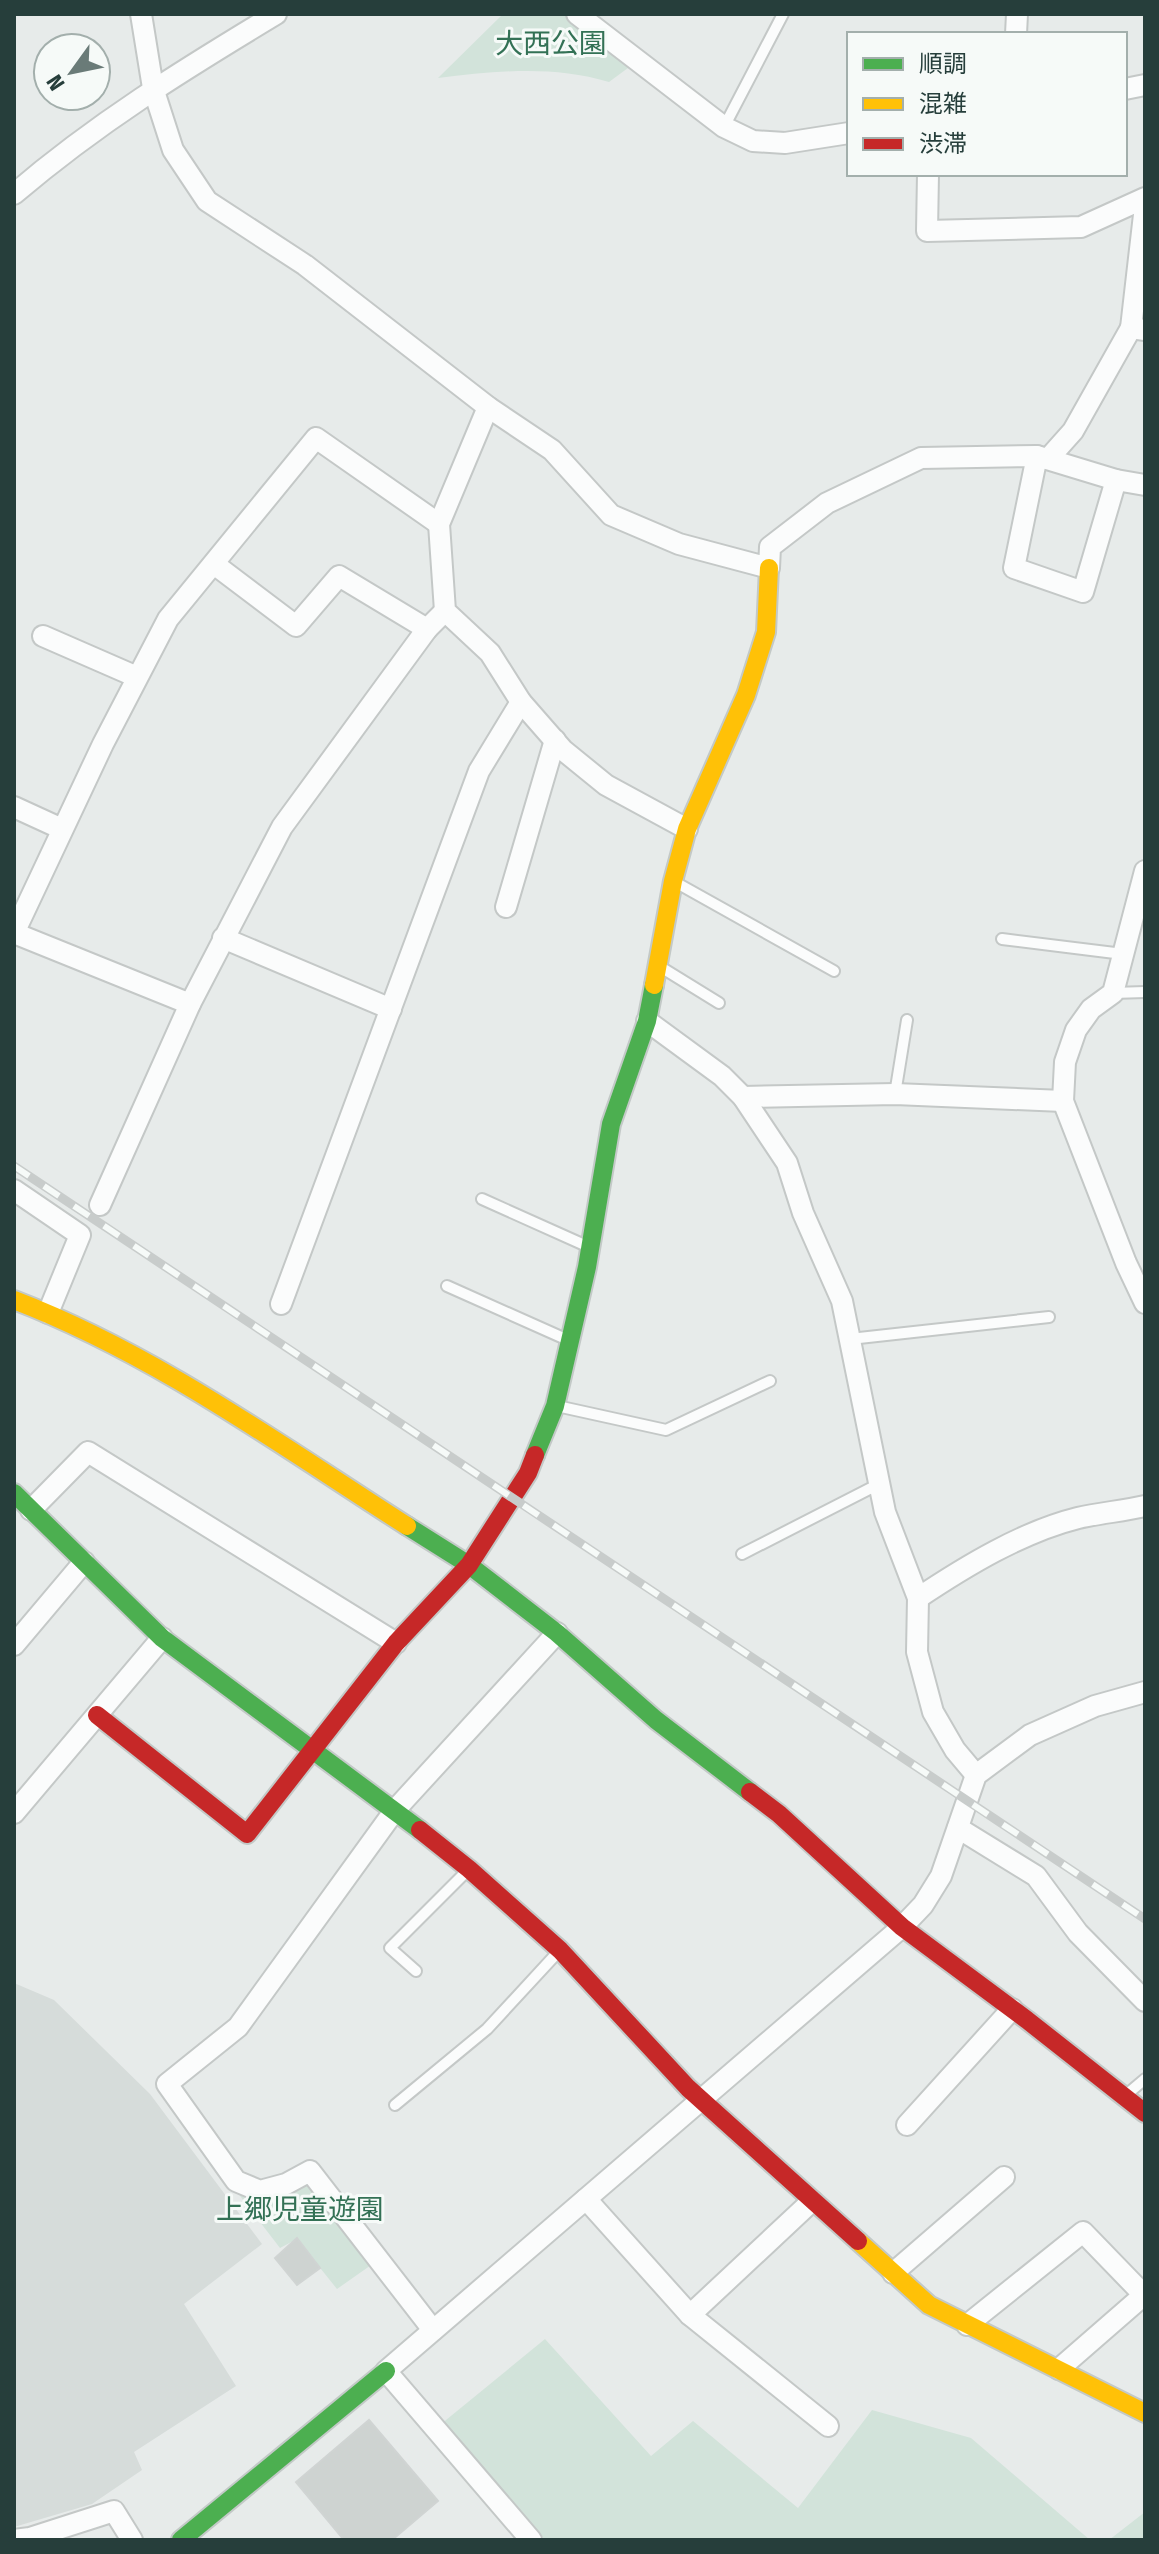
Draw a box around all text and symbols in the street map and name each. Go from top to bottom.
park label: 大西公園 [495,27,607,60]
north arrow [32,32,112,112]
legend [847,32,1127,176]
text: 順調 [919,50,967,78]
text: N [41,70,71,96]
text: 混雑 [919,90,967,118]
text: 渋滞 [919,130,967,158]
park label: 上郷児童遊園 [216,2193,384,2226]

